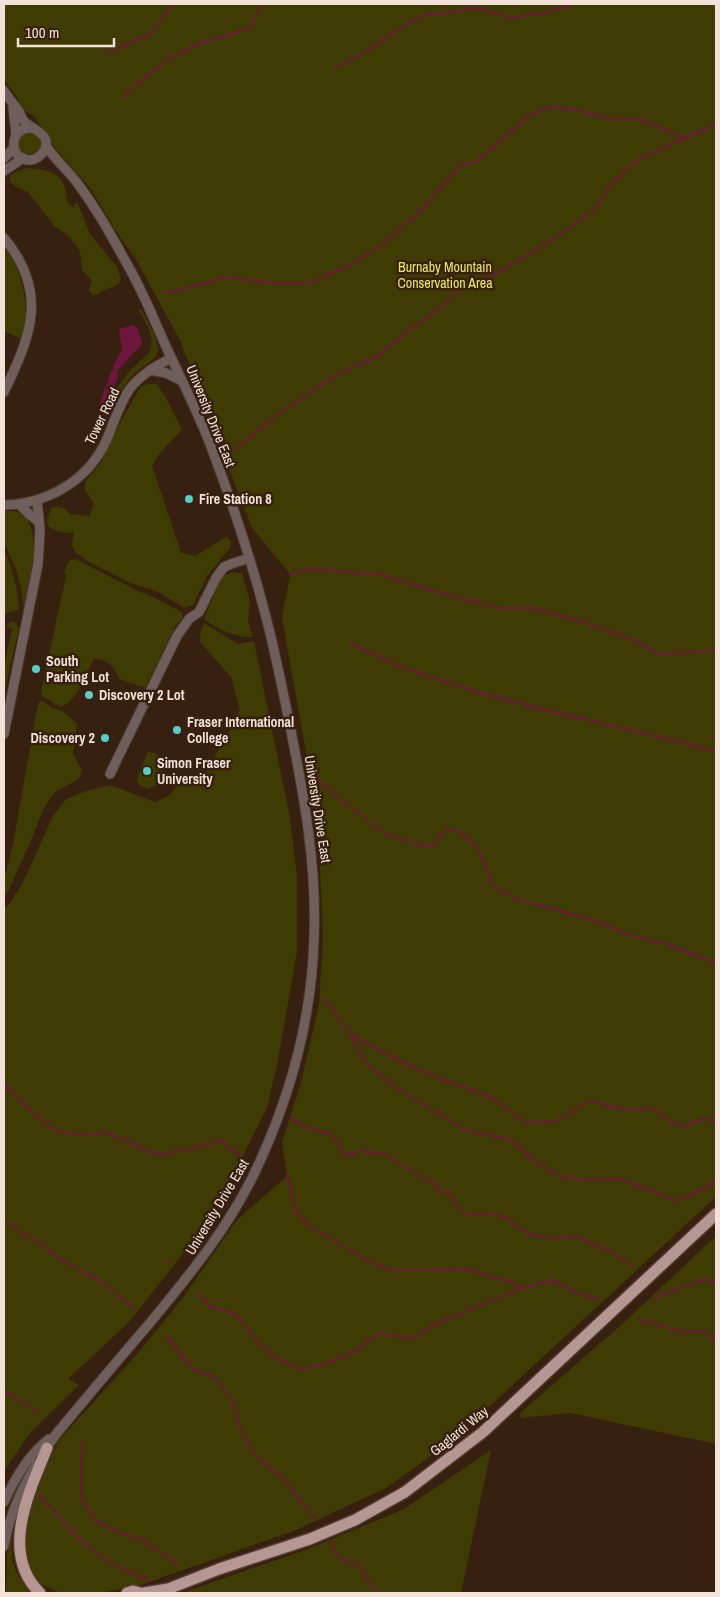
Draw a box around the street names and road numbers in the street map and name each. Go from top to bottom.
street label: University Drive East [182,362,240,470]
street label: Tower Road [80,385,124,447]
street label: University Drive East [301,754,335,864]
street label: University Drive East [181,1156,253,1258]
street label: Gaglardi Way [426,1402,492,1460]

